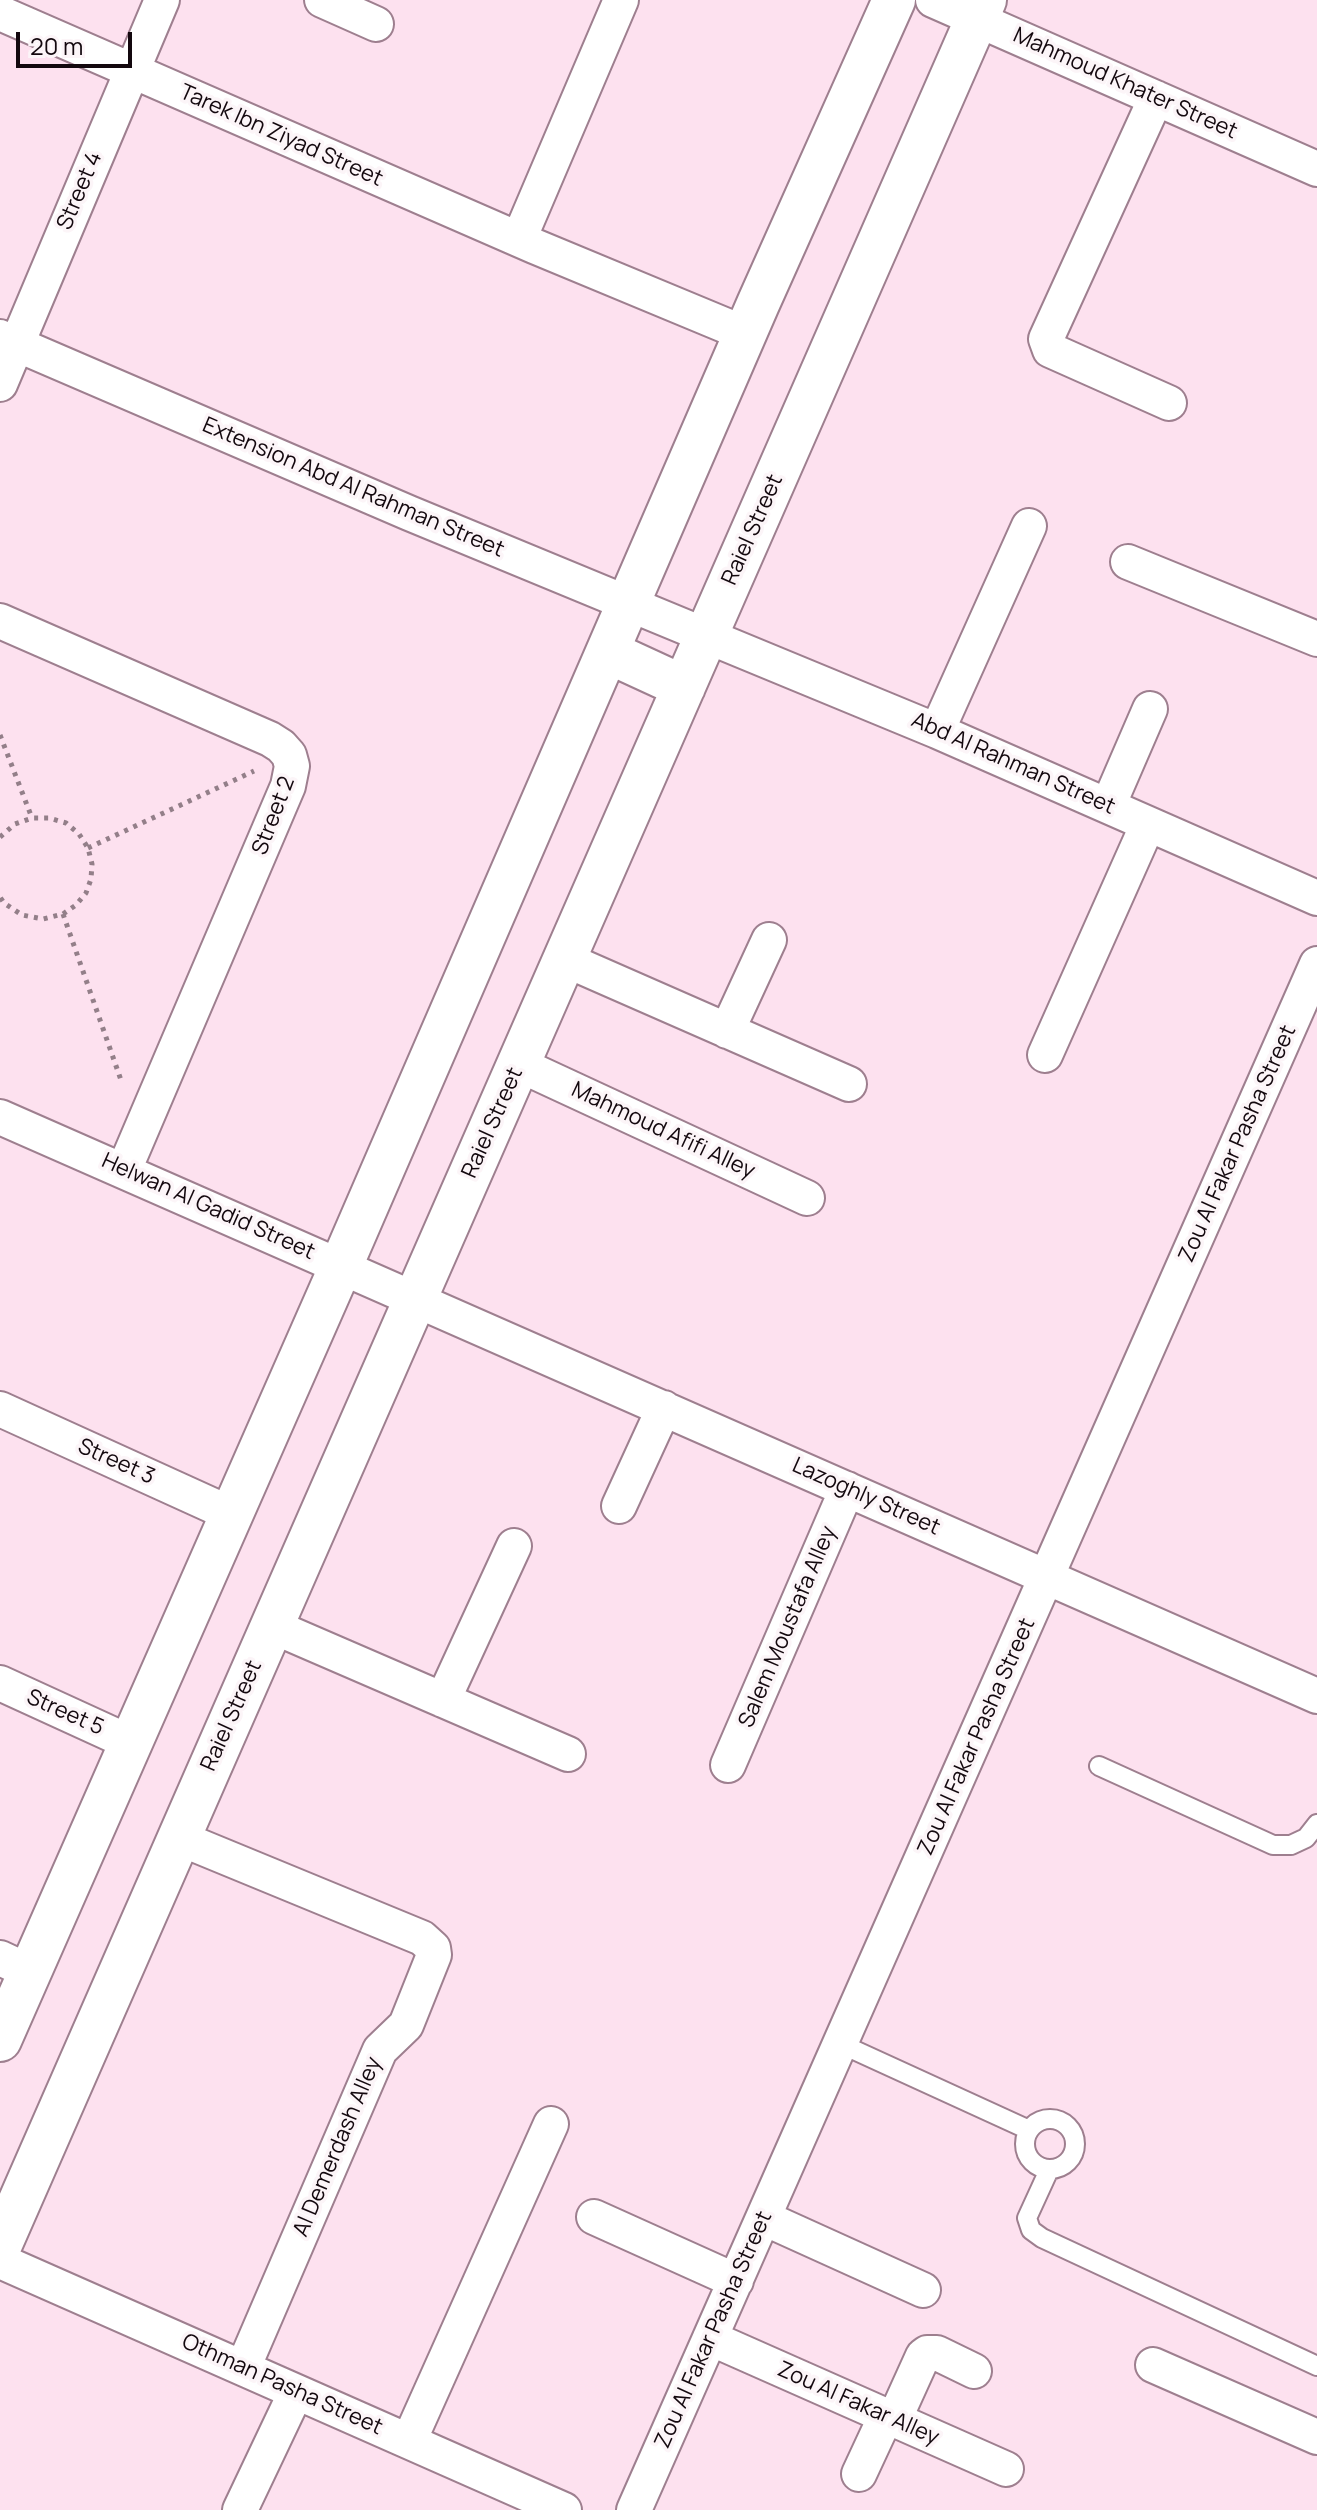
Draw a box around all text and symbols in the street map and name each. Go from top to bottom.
scale bar [20,16,136,66]
street label: Mahmoud Khater Street [1009,23,1241,145]
text: 20 m [30,29,83,62]
street label: Tarek Ibn Ziyad Street [175,79,387,193]
street label: Street 4 [52,148,108,234]
street label: Extension Abd Al Rahman Street [198,412,508,564]
street label: Raiel Street [717,471,789,589]
street label: Abd Al Rahman Street [907,707,1119,821]
street label: Street 2 [247,773,301,859]
street label: Zou Al Fakar Pasha Street [1174,1021,1302,1267]
street label: Raiel Street [457,1064,529,1182]
street label: Mahmoud Afifi Alley [567,1077,759,1185]
street label: Helwan Al Gadid Street [97,1148,319,1266]
street label: Street 3 [74,1433,158,1491]
street label: Lazoghly Street [788,1453,944,1541]
street label: Salem Moustafa Alley [734,1522,842,1732]
street label: Zou Al Fakar Pasha Street [913,1614,1041,1860]
street label: Raiel Street [196,1657,268,1775]
street label: Street 5 [22,1684,108,1742]
street label: Al Demerdash Alley [288,2053,388,2241]
street label: Zou Al Fakar Pasha Street [650,2207,778,2453]
street label: Othman Pasha Street [178,2329,386,2441]
street label: Zou Al Fakar Alley [773,2357,943,2451]

